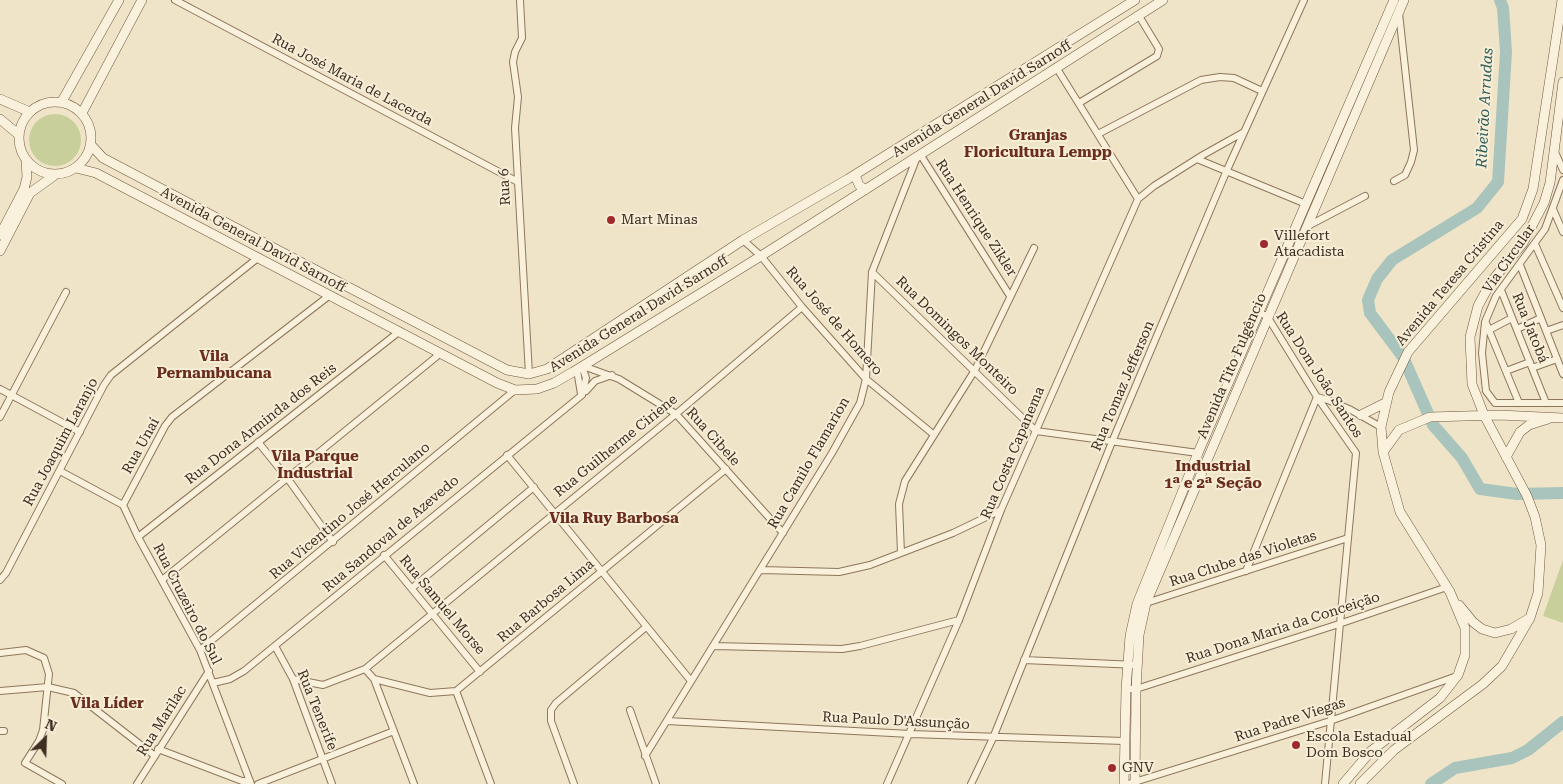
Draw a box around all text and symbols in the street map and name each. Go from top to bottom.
street label: Rua José Maria de Lacerda [269,30,435,130]
street label: Avenida General David Sarnoff [889,37,1075,161]
water label: Ribeirão Arrudas [1473,47,1497,169]
district label: Granjas Floricultura Lempp [964,127,1112,162]
street label: Rua Henrique Zikler [932,156,1020,280]
street label: Rua 6 [496,168,514,206]
street label: Avenida General David Sarnoff [157,184,349,296]
place label: Mart Minas [621,212,698,228]
marker: Mart Minas [605,214,617,226]
street label: Avenida Teresa Cristina [1392,217,1508,349]
street label: Via Circular [1479,221,1539,297]
place label: Villefort Atacadista [1274,228,1344,260]
marker: Villefort Atacadista [1258,238,1270,250]
street label: Avenida General David Sarnoff [546,252,732,376]
street label: Rua José de Homero [782,263,886,379]
street label: Rua Domingos Monteiro [892,273,1022,399]
street label: Rua Jatobá [1508,290,1552,366]
street label: Avenida Tito Fulgêncio [1194,291,1270,441]
street label: Rua Dom João Santos [1272,309,1366,441]
street label: Rua Tomaz Jefferson [1088,318,1158,454]
district label: Vila Pernambucana [156,348,272,383]
street label: Rua Dona Arminda dos Reis [182,360,340,488]
street label: Rua Joaquim Laranjo [20,375,102,509]
street label: Rua Costa Capanema [977,384,1049,522]
street label: Rua Guilherme Ciriene [551,391,681,501]
street label: Rua Camilo Flamarion [764,394,854,532]
street label: Rua Cibele [682,404,744,470]
street label: Rua Unaí [119,415,163,477]
street label: Rua Vicentino José Herculano [266,439,434,583]
district label: Vila Parque Industrial [271,448,359,483]
district label: Industrial 1ª e 2ª Seção [1164,458,1262,493]
street label: Rua Sandoval de Azevedo [319,472,463,596]
district label: Vila Ruy Barbosa [549,510,679,528]
street label: Rua Clube das Violetas [1167,527,1319,591]
street label: Rua Cruzeiro do Sul [149,541,225,667]
street label: Rua Samuel Morse [396,552,488,658]
street label: Rua Barbosa Lima [494,556,598,646]
street label: Rua Dona Maria da Conceição [1184,589,1382,667]
street label: Rua Tenerife [293,667,341,753]
street label: Rua Marilac [134,683,190,759]
street label: Rua Padre Viegas [1233,694,1347,746]
district label: Vila Líder [70,695,144,713]
street label: Rua Paulo D'Assunção [822,709,970,733]
north arrow [20,714,70,764]
text: N [43,716,59,735]
place label: Escola Estadual Dom Bosco [1306,729,1412,762]
marker: Escola Estadual Dom Bosco [1290,739,1302,751]
place label: GNV [1122,760,1154,776]
marker: GNV [1106,762,1118,774]

